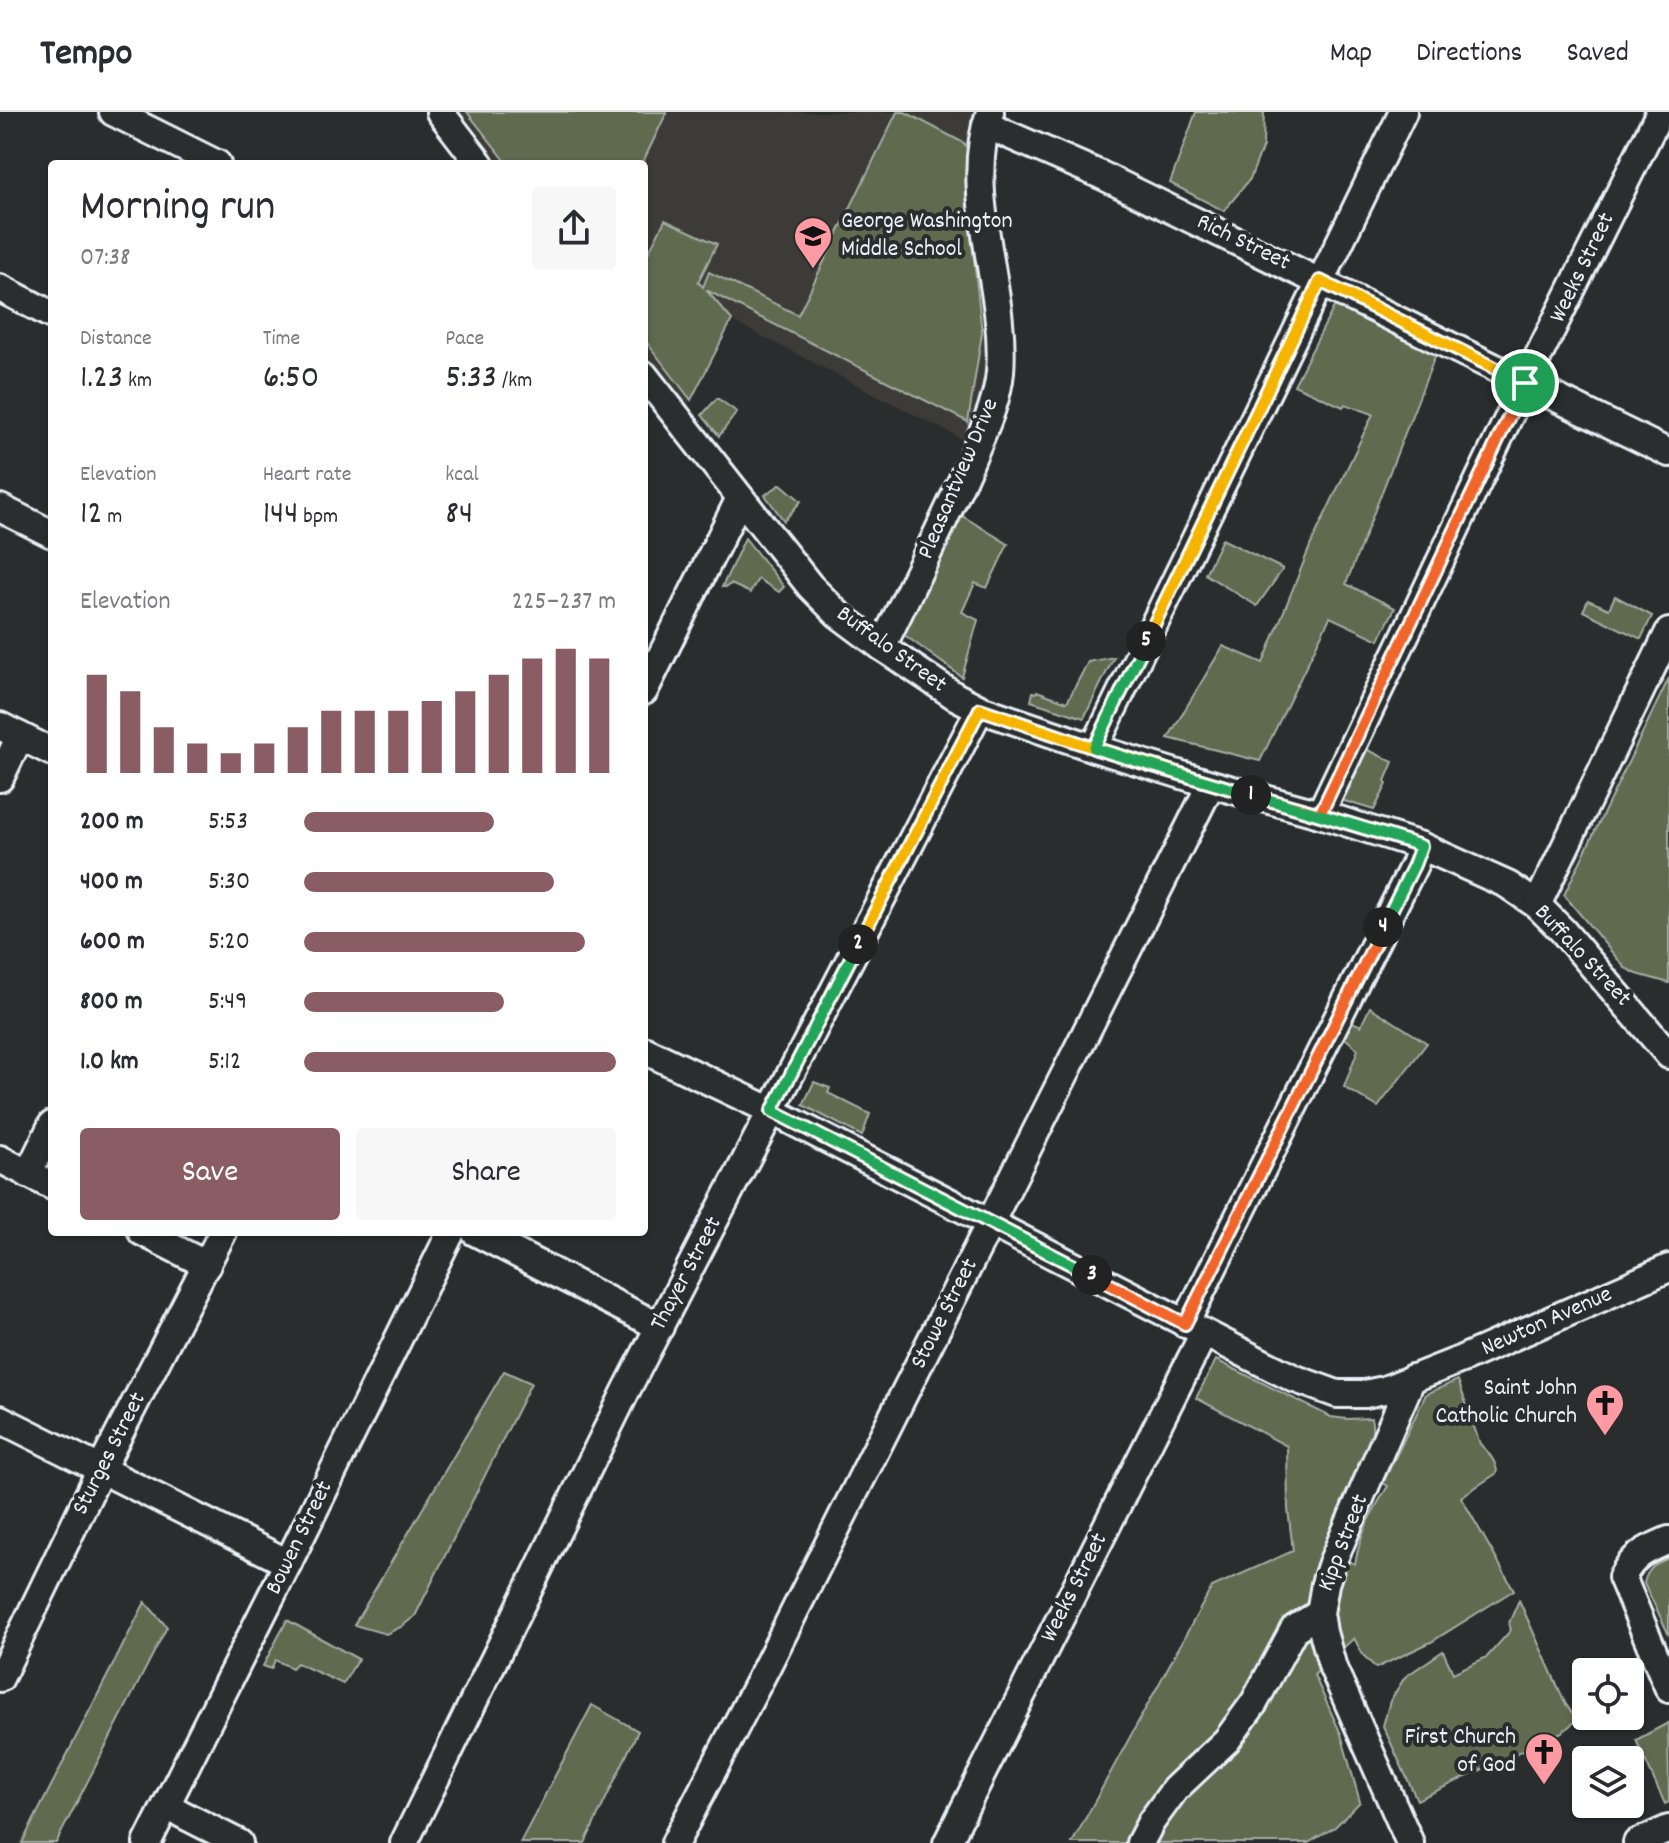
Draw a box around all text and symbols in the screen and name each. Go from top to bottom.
text: Tempo [40,28,132,83]
text: Map [1330,35,1372,75]
text: Directions [1416,35,1522,75]
text: Saved [1566,35,1629,75]
text: Morning run [80,178,275,241]
button: share [532,186,616,270]
place label: George Washington Middle School [841,205,1013,267]
street label: Rich Street [1190,206,1296,280]
street label: Weeks Street [1542,207,1624,329]
school or university icon: George Washington Middle School [792,215,834,270]
text: 07:38 [80,240,130,277]
text: Distance [80,324,152,355]
text: Time [263,324,300,355]
text: Pace [445,324,484,355]
pin [1491,349,1559,417]
text: 1.23 [80,355,123,404]
text: 6:50 [263,355,319,404]
text: 5:33 [445,355,497,404]
icon: arrive [1503,361,1547,405]
text: km [123,366,152,397]
text: /km [497,366,532,397]
street label: Pleasantview Drive [910,393,1008,565]
text: Elevation [80,460,157,491]
text: Heart rate [263,460,352,491]
text: kcal [445,460,479,491]
text: 12 [80,491,102,540]
text: 144 [263,491,298,540]
text: 84 [445,491,473,540]
text: m [102,502,122,533]
text: bpm [298,502,338,533]
text: Elevation [80,584,170,621]
text: 225–237 m [512,584,616,621]
street label: Buffalo Street [829,598,953,702]
pin: 5 [1126,621,1166,661]
text: 5 [1141,625,1151,656]
pin: 1 [1231,775,1271,815]
text: 1 [1249,779,1253,810]
text: 200 m [80,804,144,841]
text: 5:53 [208,804,248,841]
text: 400 m [80,864,143,901]
text: 5:30 [208,864,250,901]
street label: Buffalo Street [1525,897,1639,1015]
pin: 4 [1363,907,1403,947]
text: 4 [1378,911,1388,942]
text: 600 m [80,924,145,961]
text: 5:20 [208,924,250,961]
pin: 2 [838,924,878,964]
text: 2 [853,928,863,959]
text: 800 m [80,984,143,1021]
text: 5:49 [208,984,247,1021]
text: 1.0 km [80,1044,139,1081]
text: 5:12 [208,1044,241,1081]
button: Save [80,1128,340,1220]
button: Share [356,1128,616,1220]
street label: Thayer Street [643,1211,731,1337]
street label: Stowe Street [903,1253,987,1375]
pin: 3 [1072,1255,1112,1295]
text: 3 [1087,1259,1097,1290]
street label: Newton Avenue [1476,1278,1618,1366]
place label: Saint John Catholic Church [1435,1372,1577,1434]
church icon: Saint John Catholic Church [1584,1382,1626,1437]
street label: Sturges Street [65,1387,156,1521]
street label: Bowen Street [258,1475,342,1601]
street label: Kipp Street [1310,1489,1378,1596]
street label: Weeks Street [1033,1527,1117,1649]
map controls [1572,1658,1644,1818]
button: locate [1572,1658,1644,1730]
place label: First Church of God [1405,1721,1516,1783]
church icon: First Church of God [1523,1731,1565,1786]
button: layers [1572,1746,1644,1818]

